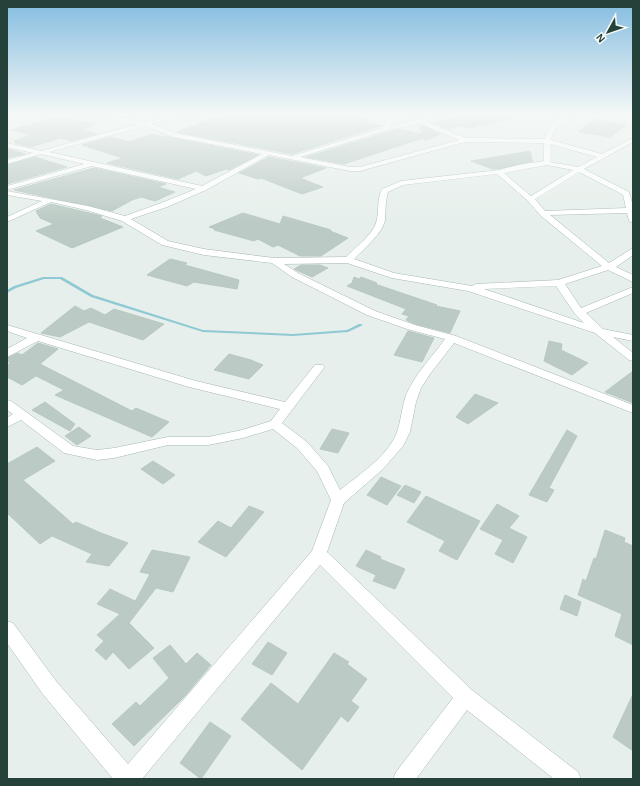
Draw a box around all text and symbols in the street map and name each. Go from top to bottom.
north arrow [588,12,628,52]
text: N [594,32,607,45]

